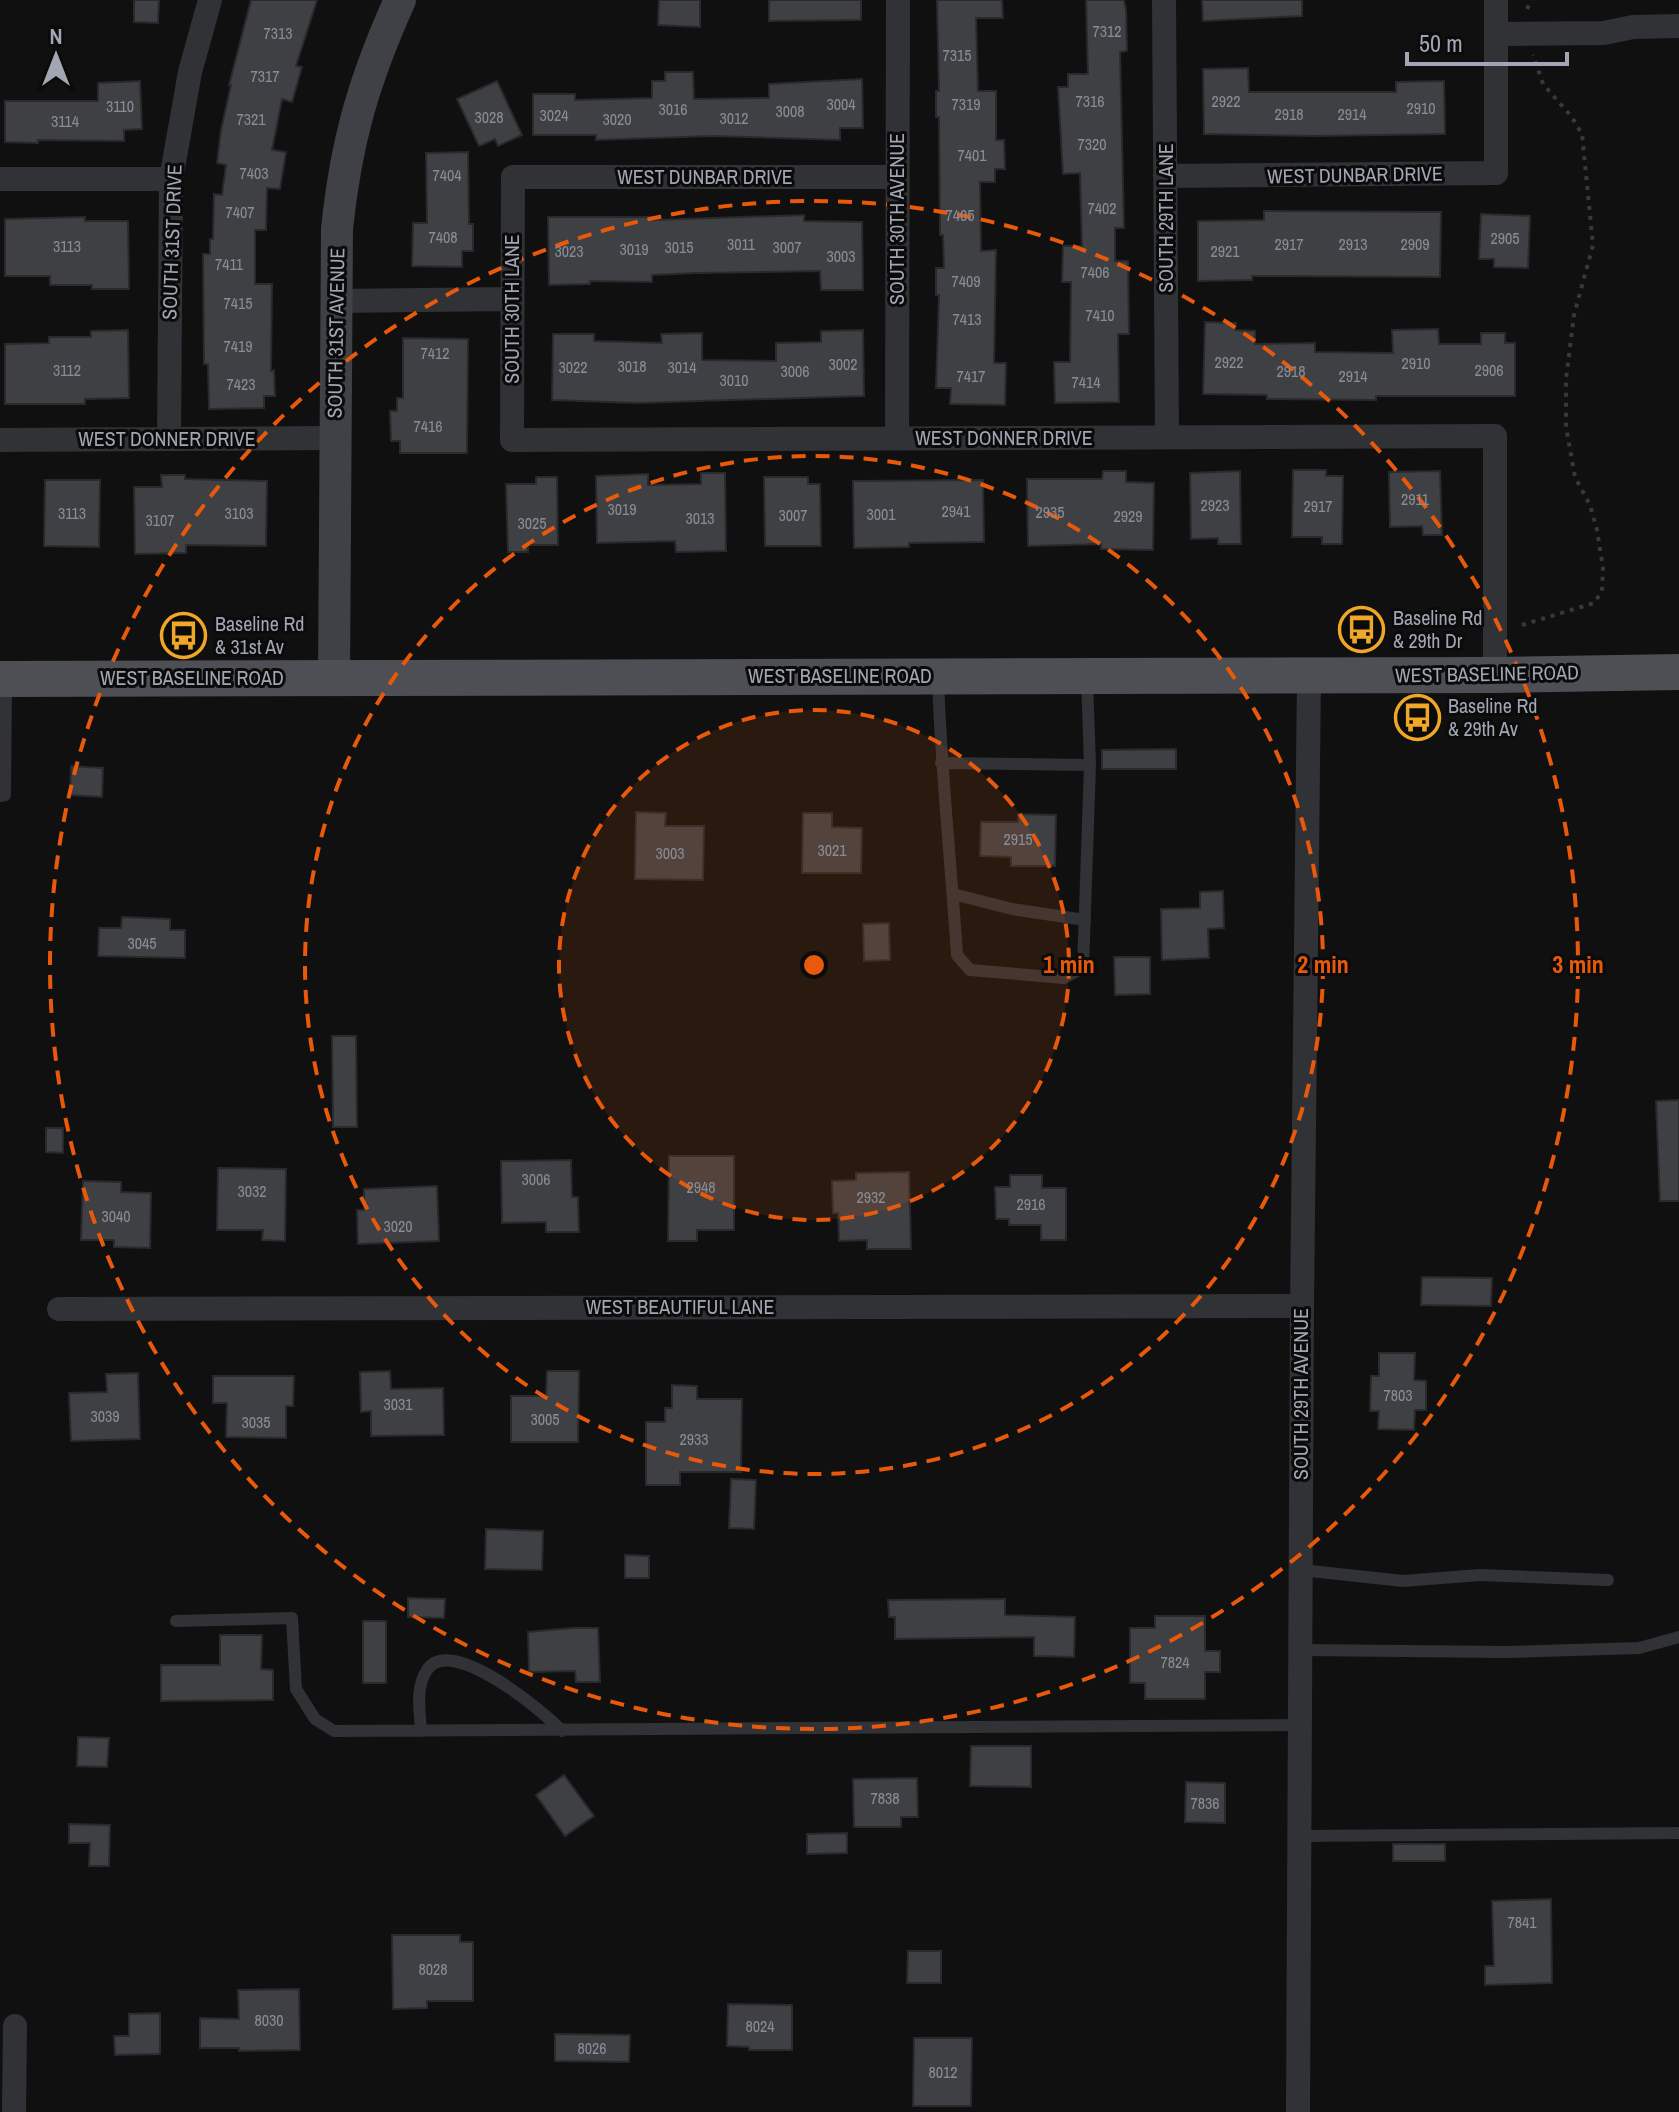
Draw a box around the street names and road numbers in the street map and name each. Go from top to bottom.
street label: SOUTH 30TH AVENUE [883,133,910,305]
street label: SOUTH 29TH LANE [1152,143,1179,293]
street label: WEST DUNBAR DRIVE [1267,159,1443,190]
street label: WEST DUNBAR DRIVE [617,163,793,190]
street label: SOUTH 31ST DRIVE [155,164,188,320]
street label: SOUTH 30TH LANE [498,234,525,384]
street label: SOUTH 31ST AVENUE [321,247,350,419]
street label: WEST DONNER DRIVE [915,424,1093,451]
street label: WEST DONNER DRIVE [78,425,256,452]
street label: WEST BASELINE ROAD [1395,658,1579,689]
street label: WEST BASELINE ROAD [748,662,932,689]
street label: WEST BASELINE ROAD [100,664,284,691]
street label: WEST BEAUTIFUL LANE [586,1293,774,1320]
street label: SOUTH 29TH AVENUE [1287,1308,1314,1480]

